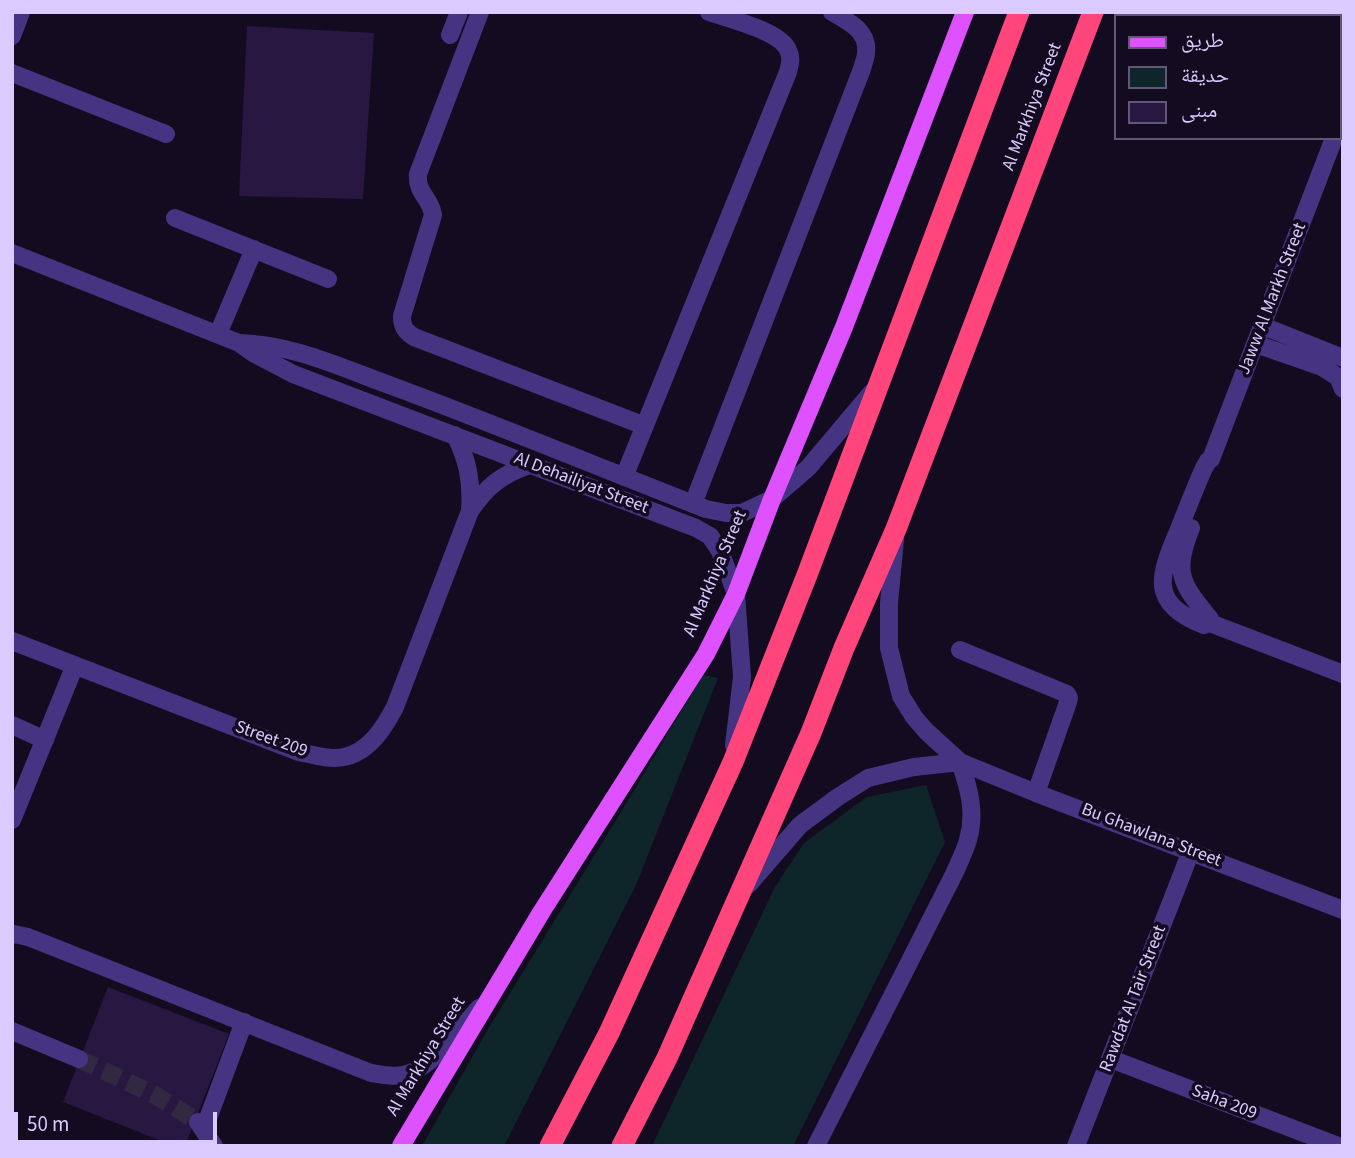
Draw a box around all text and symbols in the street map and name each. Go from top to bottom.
legend [1114,14,1341,140]
text: طريق [1181,25,1224,55]
street label: Al Markhiya Street [999,40,1067,174]
text: حديقة [1181,60,1229,90]
text: مبنى [1181,95,1217,125]
street label: Jaww Al Markh Street [1234,220,1312,378]
street label: Al Dehailiyat Street [511,448,651,520]
street label: Al Markhiya Street [680,508,752,640]
street label: Street 209 [232,717,310,763]
street label: Bu Ghawlana Street [1078,799,1224,873]
street label: Rawdat Al Tair Street [1096,923,1172,1075]
street label: Al Markhiya Street [383,993,471,1121]
street label: Saha 209 [1188,1081,1260,1125]
scale bar [18,1098,220,1142]
text: 50 m [27,1109,69,1139]

